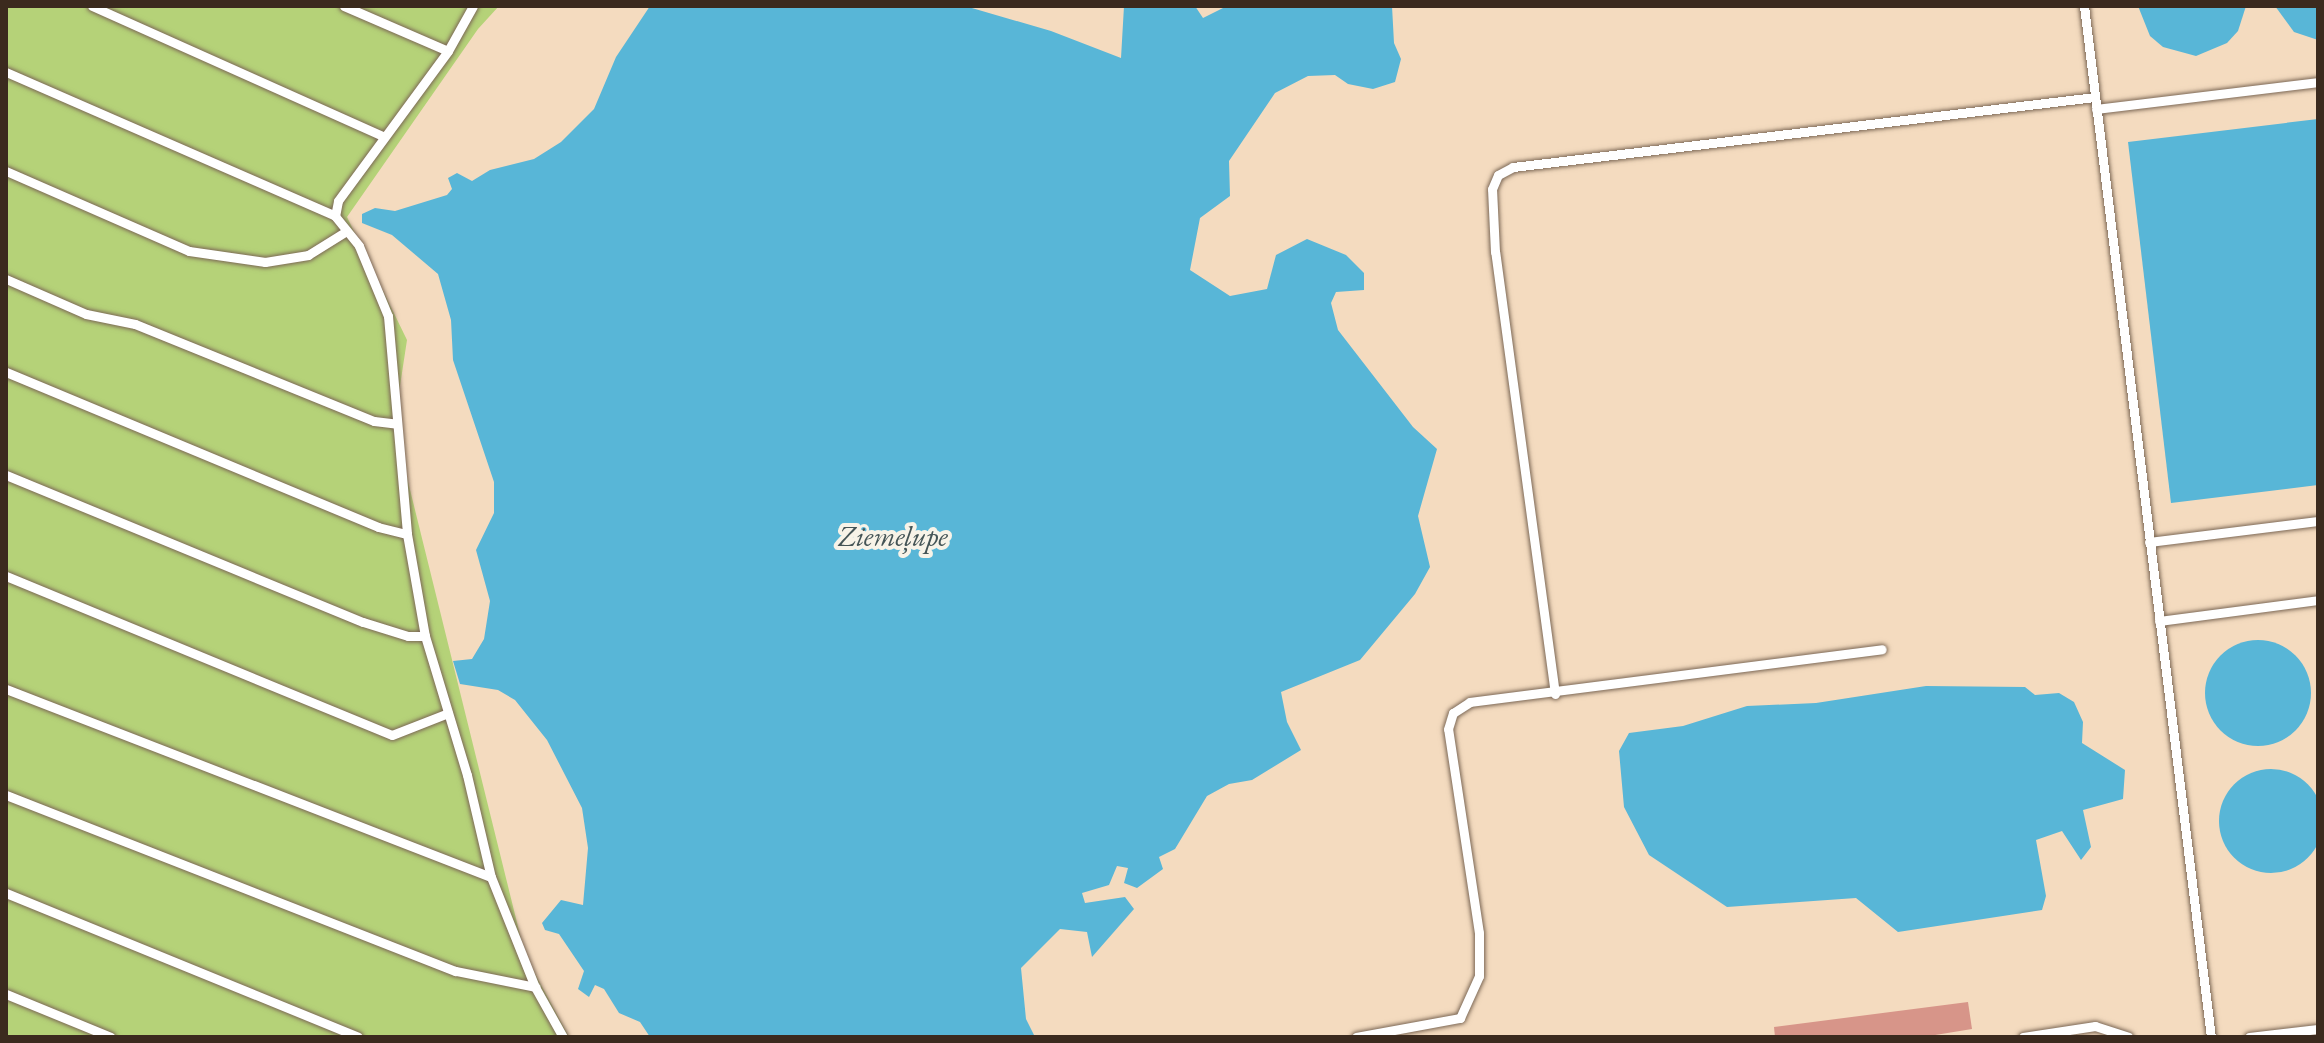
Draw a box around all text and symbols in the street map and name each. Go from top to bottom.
water label: Ziemeļupe [838,519,948,553]

